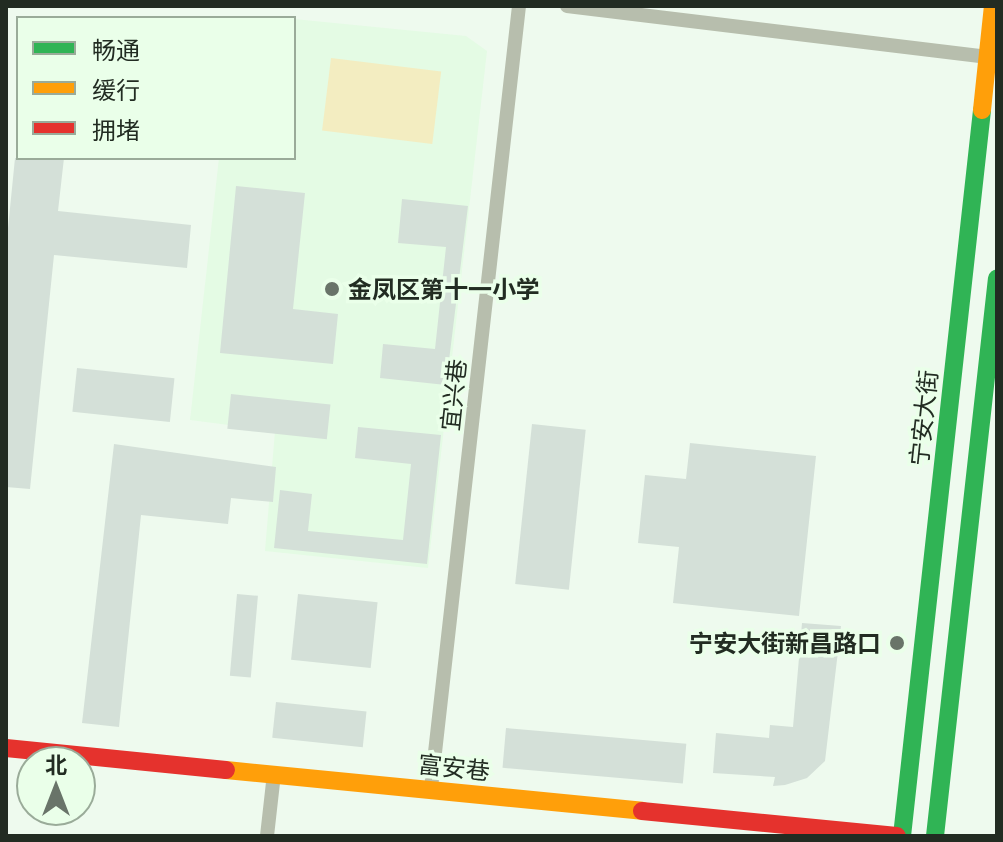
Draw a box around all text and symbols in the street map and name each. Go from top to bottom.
legend [16,16,296,160]
text: 畅通 [92,35,140,64]
text: 缓行 [92,75,140,104]
text: 拥堵 [92,115,140,144]
place label: 金凤区第十一小学 [348,275,540,303]
marker: 金凤区第十一小学 [323,280,341,298]
street label: 宜兴巷 [435,358,471,432]
street label: 宁安大街 [904,369,942,467]
place label: 宁安大街新昌路口 [689,629,881,657]
marker: 宁安大街新昌路口 [888,634,906,652]
north arrow [16,746,96,826]
street label: 富安巷 [417,749,491,785]
text: 北 [45,751,67,777]

